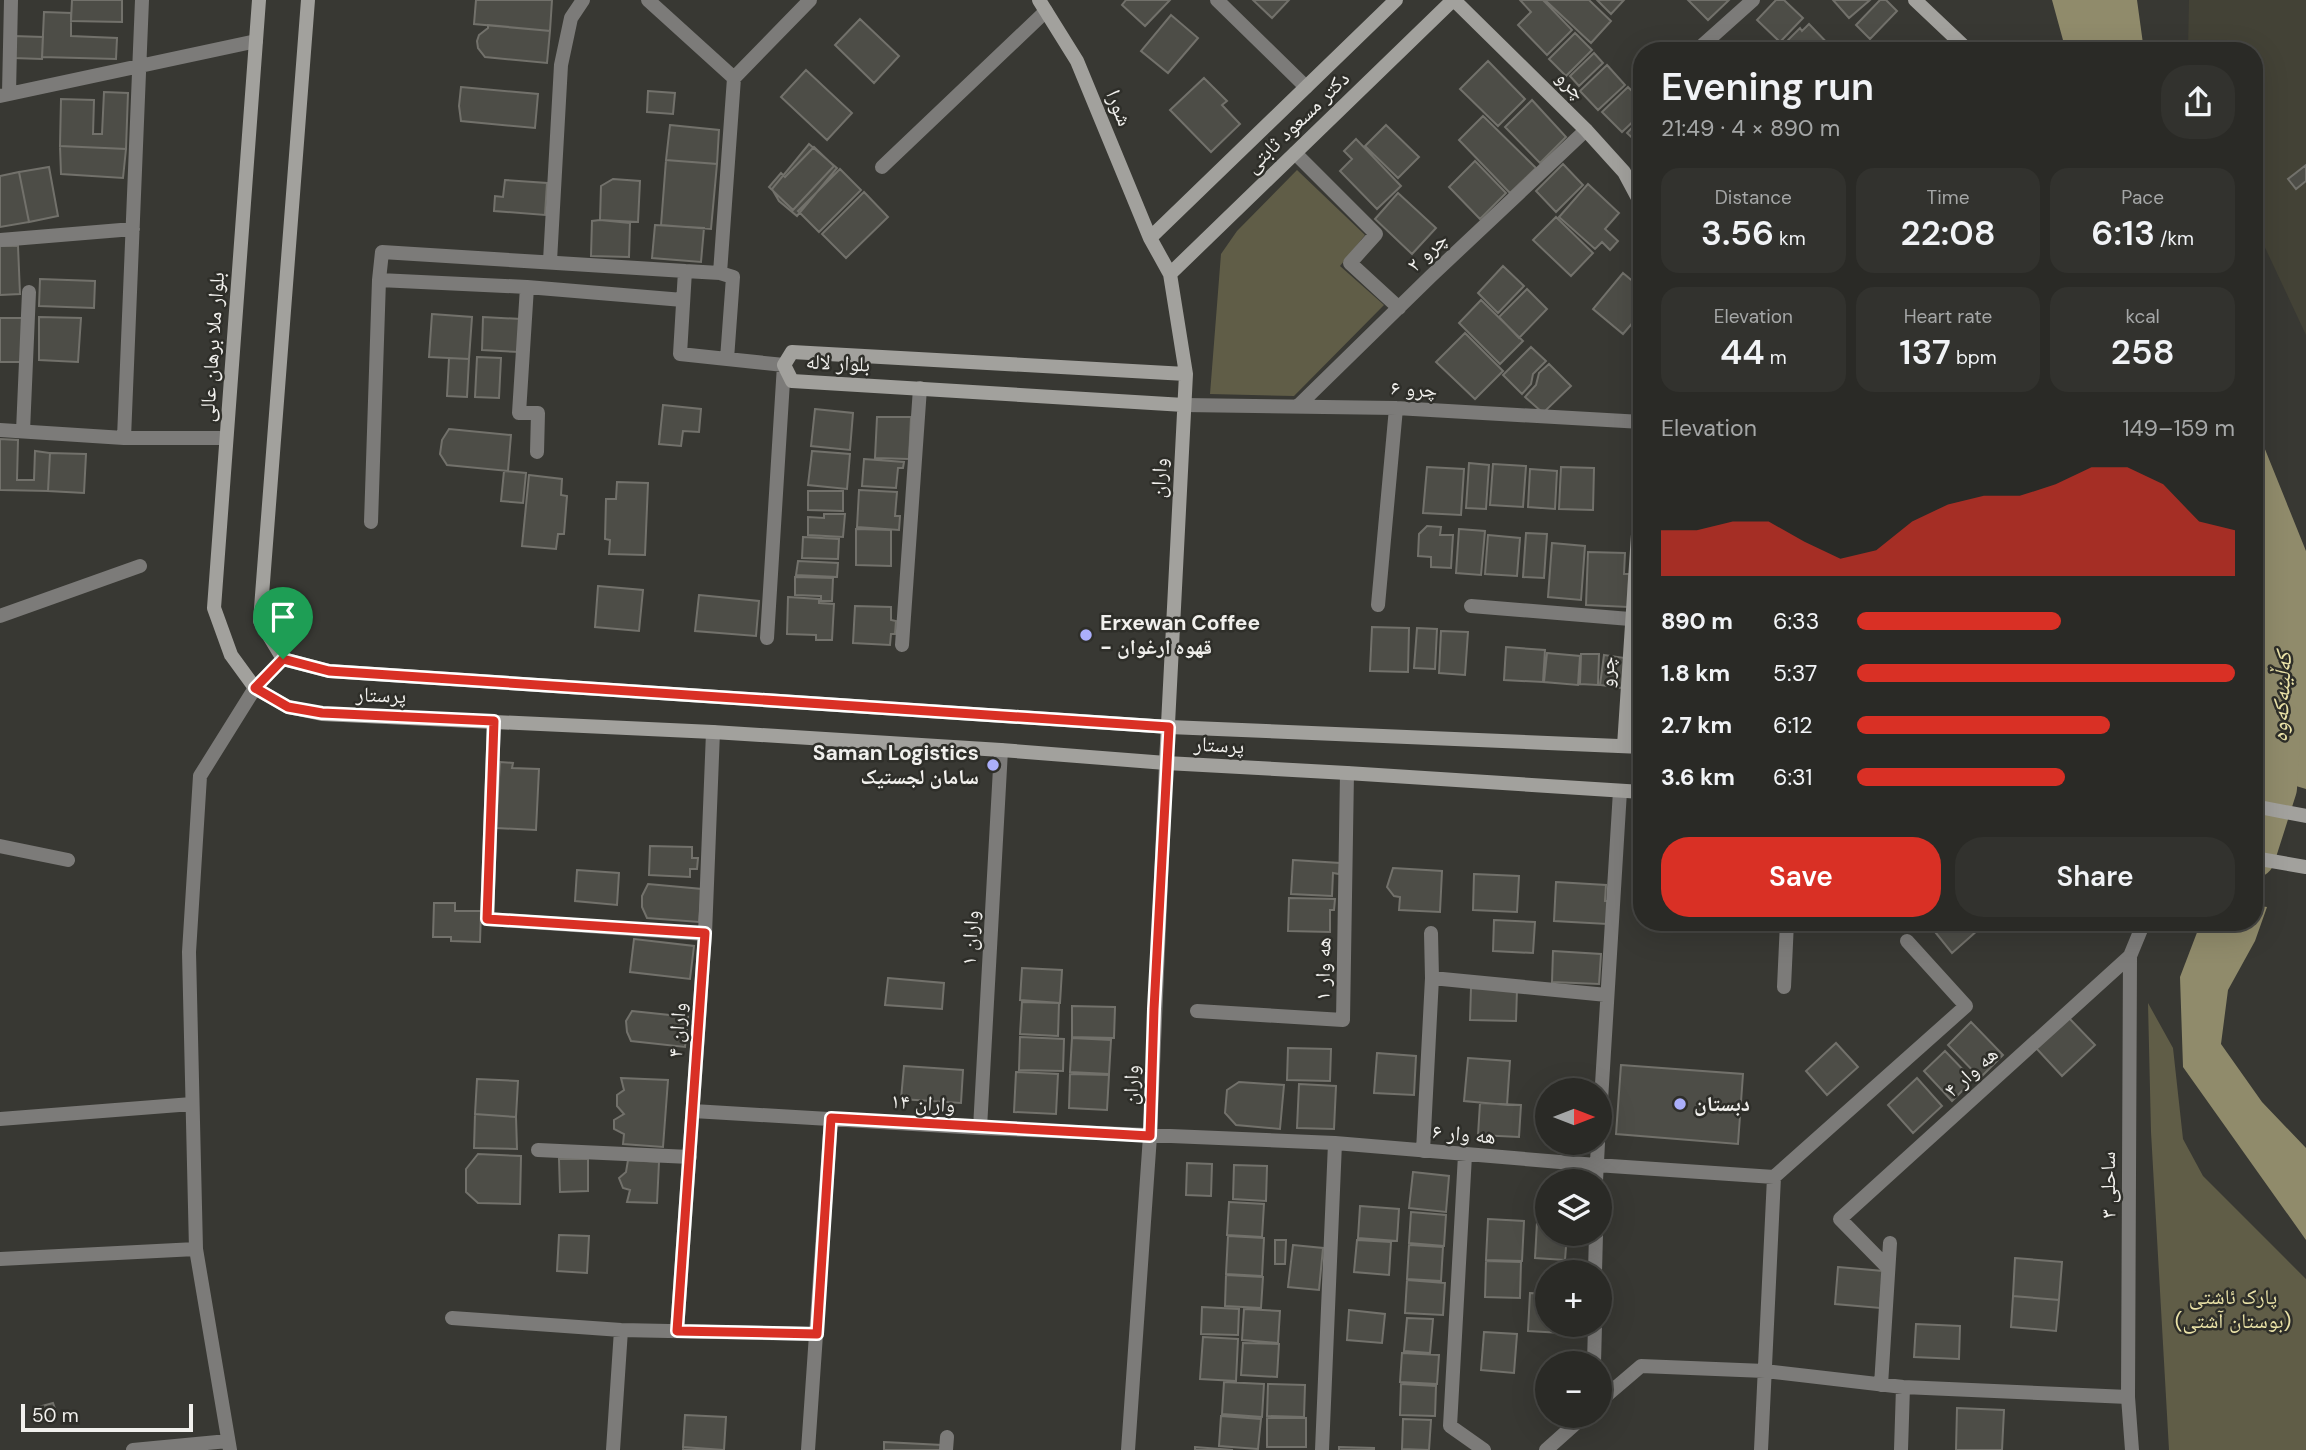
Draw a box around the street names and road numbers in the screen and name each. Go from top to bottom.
street label: چرو [1550,64,1592,106]
street label: دکتر مسعود ثابتی [1238,65,1356,179]
street label: شورا [1099,86,1139,130]
street label: چرو ۲ [1400,226,1454,278]
street label: بلوار ملا برهان عالی [193,271,231,423]
street label: بلوار لاله [805,347,871,379]
street label: چرو ۶ [1390,374,1438,404]
street label: واران [1144,457,1174,499]
street label: چرو [1592,655,1622,689]
street label: پرستار [354,680,407,710]
street label: پرستار [1192,730,1245,760]
street label: واران ۱ [955,910,985,966]
street label: هه وار ۱ [1308,937,1338,1001]
street label: واران ۴ [661,1001,693,1059]
street label: هه وار ۴ [1938,1040,2004,1104]
street label: واران [1116,1064,1146,1106]
street label: واران ۱۴ [890,1087,956,1119]
street label: هه وار ۶ [1431,1117,1497,1151]
street label: ساحلی ۳ [2094,1151,2122,1219]

